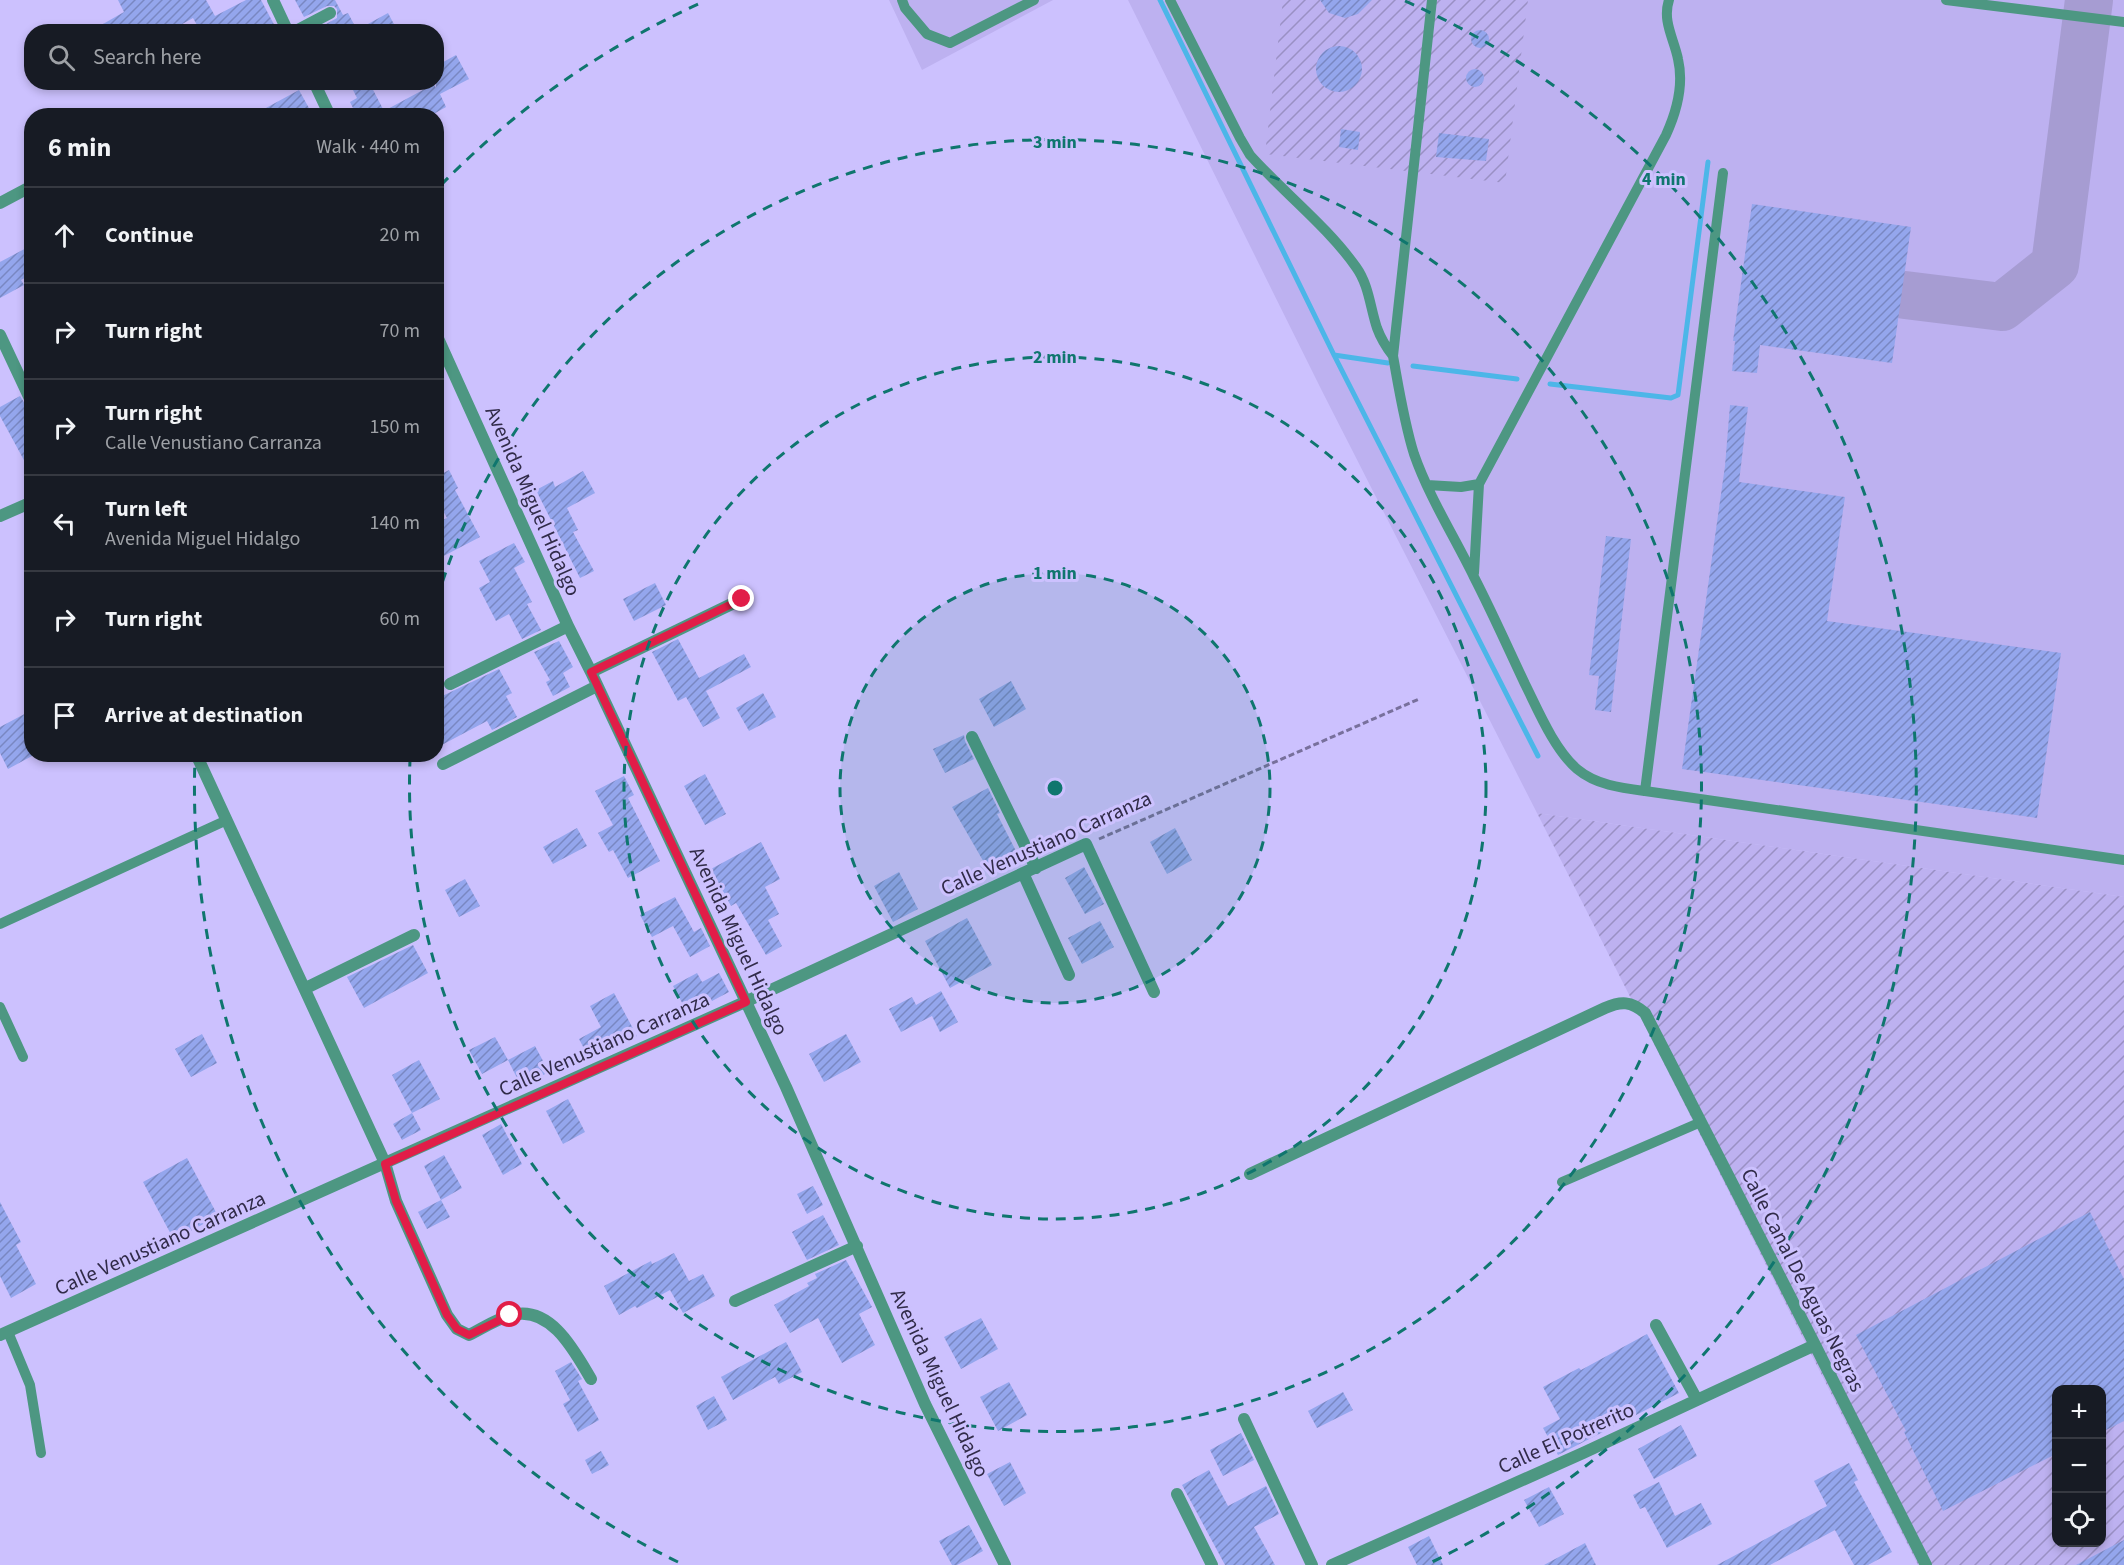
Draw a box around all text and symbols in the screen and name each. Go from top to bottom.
search box [24,24,444,90]
icon: search [45,41,78,74]
text: Search here [93,41,201,73]
text: 6 min [48,129,111,166]
text: 3 min [1033,130,1077,155]
text: Walk · 440 m [316,133,420,161]
text: 4 min [1642,167,1686,192]
icon: ahead [48,219,81,252]
text: Continue [105,219,194,251]
text: 20 m [380,221,420,249]
icon: right [48,315,81,348]
text: Turn right [105,315,202,347]
text: 70 m [380,317,420,345]
text: 2 min [1033,345,1077,370]
text: Turn right [105,397,202,429]
street label: Avenida Miguel Hidalgo [478,401,588,601]
icon: right [48,411,81,444]
text: 150 m [370,413,420,441]
text: Calle Venustiano Carranza [105,429,322,457]
text: Turn left [105,493,187,525]
icon: left [48,507,81,540]
text: 140 m [370,509,420,537]
text: Avenida Miguel Hidalgo [105,525,300,553]
text: 1 min [1033,561,1077,586]
route end [728,585,754,611]
icon: right [48,603,81,636]
text: Turn right [105,603,202,635]
text: 60 m [380,605,420,633]
icon: arrive [48,699,81,732]
text: Arrive at destination [105,699,303,731]
centre of rings [1045,778,1065,798]
street label: Calle Venustiano Carranza [936,783,1156,903]
street label: Avenida Miguel Hidalgo [682,842,796,1040]
street label: Calle Venustiano Carranza [494,984,714,1104]
street label: Calle Canal De Aguas Negras [1734,1163,1873,1397]
street label: Calle Venustiano Carranza [50,1183,270,1303]
street label: Avenida Miguel Hidalgo [883,1284,997,1482]
route start [496,1301,522,1327]
map controls [2052,1385,2106,1547]
button: + [2052,1385,2106,1439]
street label: Calle El Potrerito [1493,1395,1639,1481]
button: − [2052,1439,2106,1493]
button: locate [2052,1493,2106,1547]

